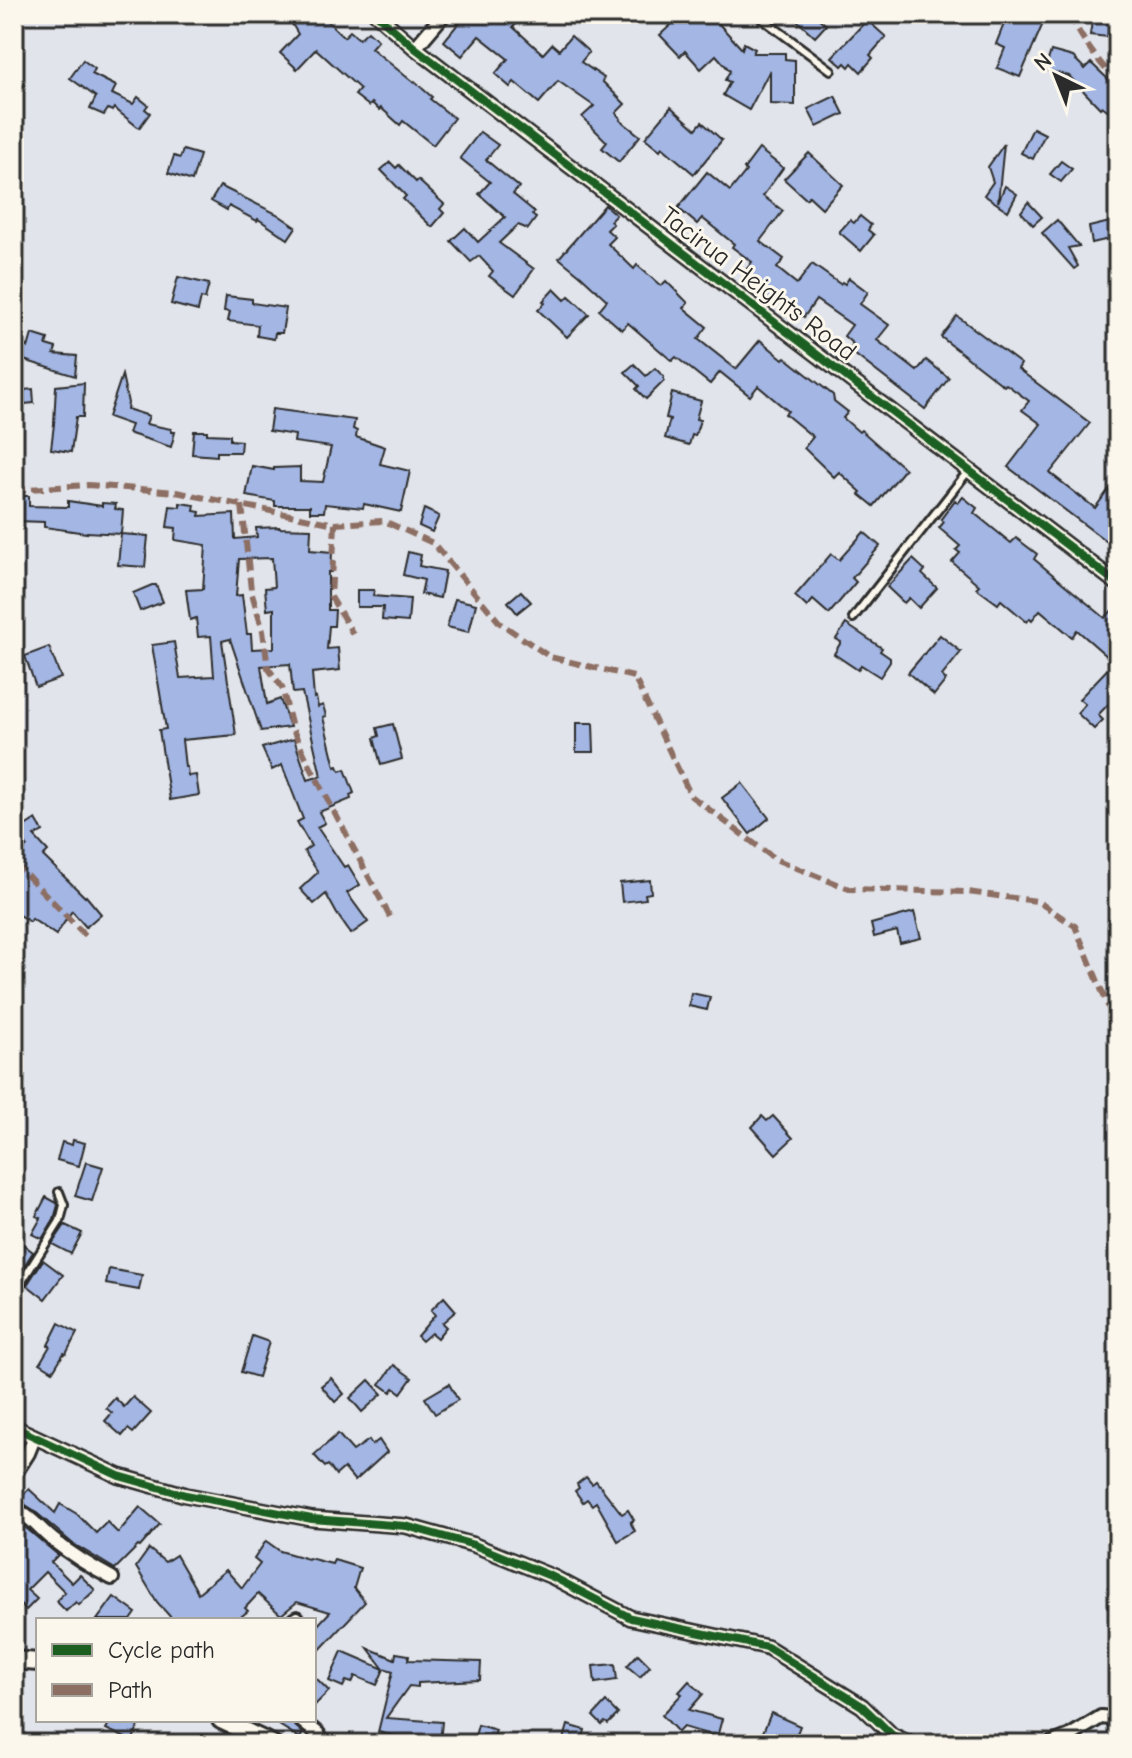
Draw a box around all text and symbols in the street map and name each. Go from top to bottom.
north arrow [1016,36,1096,116]
text: N [1029,48,1057,77]
street label: Tacirua Heights Road [654,201,862,367]
legend [36,1618,316,1722]
text: Cycle path [108,1636,215,1664]
text: Path [108,1676,153,1704]

